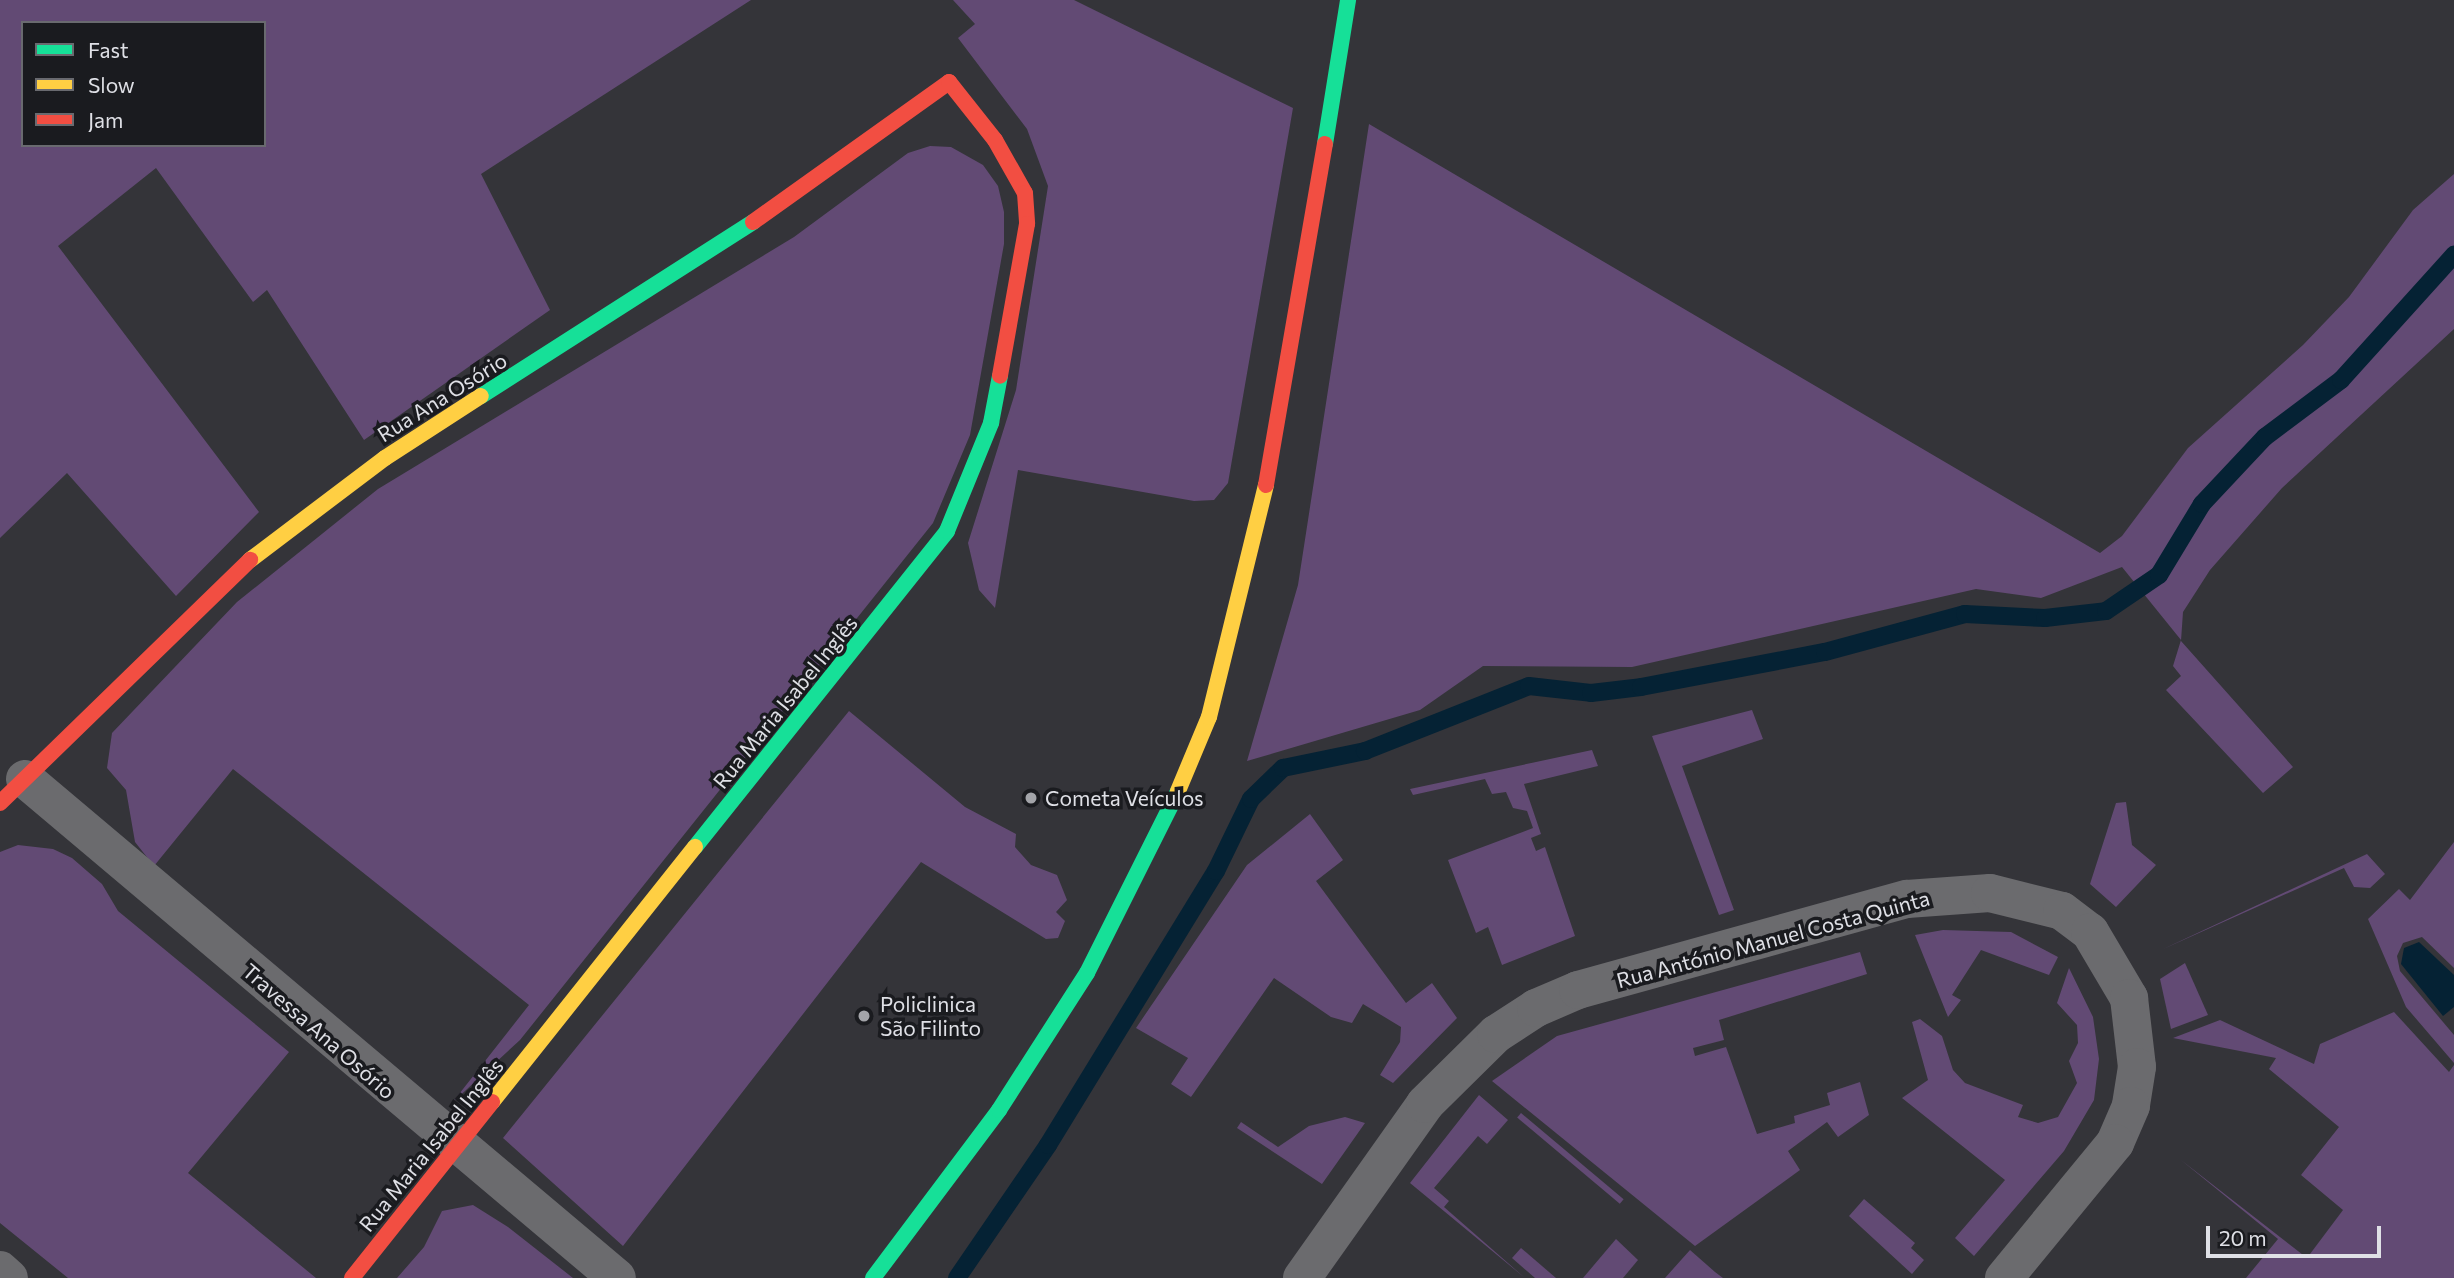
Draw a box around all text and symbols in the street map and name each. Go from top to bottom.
legend [21,21,266,147]
text: Fast [88,37,129,62]
text: Slow [88,72,135,97]
text: Jam [88,107,123,132]
street label: Rua Ana Osório [373,347,511,447]
street label: Rua Maria Isabel Inglês [708,611,862,793]
place label: Cometa Veículos [1045,785,1204,811]
marker: Cometa Veículos [1023,790,1039,806]
street label: Rua António Manuel Costa Quinta [1614,885,1932,993]
street label: Travessa Ana Osório [238,958,400,1104]
place label: Policlinica São Filinto [880,991,981,1041]
marker: Policlinica São Filinto [854,1006,874,1026]
street label: Rua Maria Isabel Inglês [354,1054,508,1236]
scale bar [2209,1212,2384,1256]
text: 20 m [2219,1225,2267,1250]

